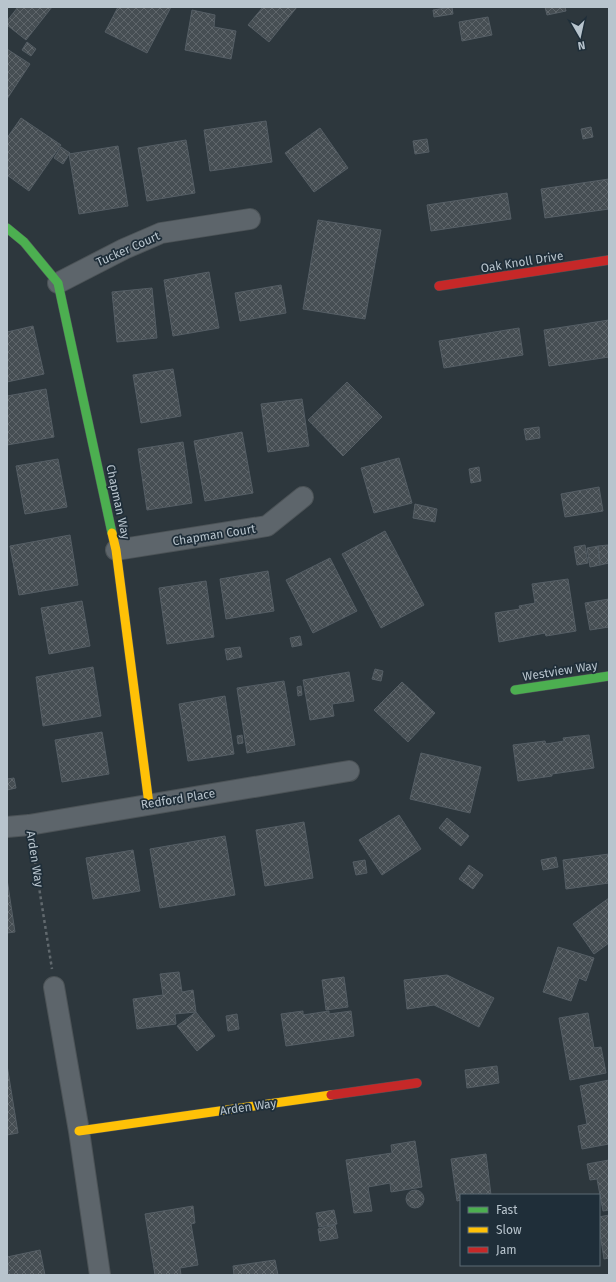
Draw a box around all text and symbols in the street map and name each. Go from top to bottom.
north arrow [560,16,600,56]
text: N [577,38,586,52]
street label: Tucker Court [94,228,163,269]
street label: Oak Knoll Drive [480,249,564,275]
street label: Chapman Way [103,463,133,541]
street label: Chapman Court [172,521,257,548]
street label: Westview Way [522,658,599,684]
street label: Redford Place [140,786,216,812]
street label: Arden Way [24,830,46,888]
street label: Arden Way [219,1096,277,1118]
legend [460,1194,600,1266]
text: Fast [496,1203,518,1217]
text: Slow [496,1223,522,1237]
text: Jam [496,1243,516,1257]

